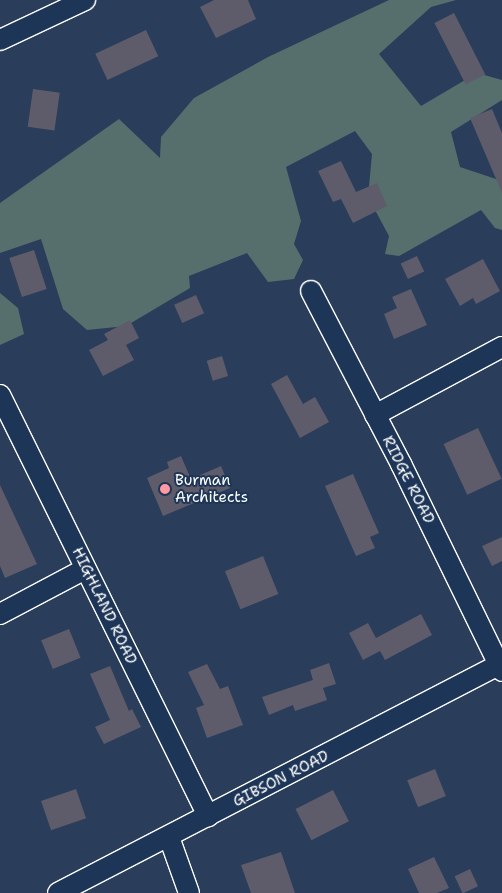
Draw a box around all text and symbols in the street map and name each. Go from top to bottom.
street label: RIDGE ROAD [378,433,438,527]
place label: Burman Architects [175,471,248,506]
marker: Burman Architects [159,483,171,495]
street label: HIGHLAND ROAD [68,545,140,667]
street label: GIBSON ROAD [230,747,332,811]

